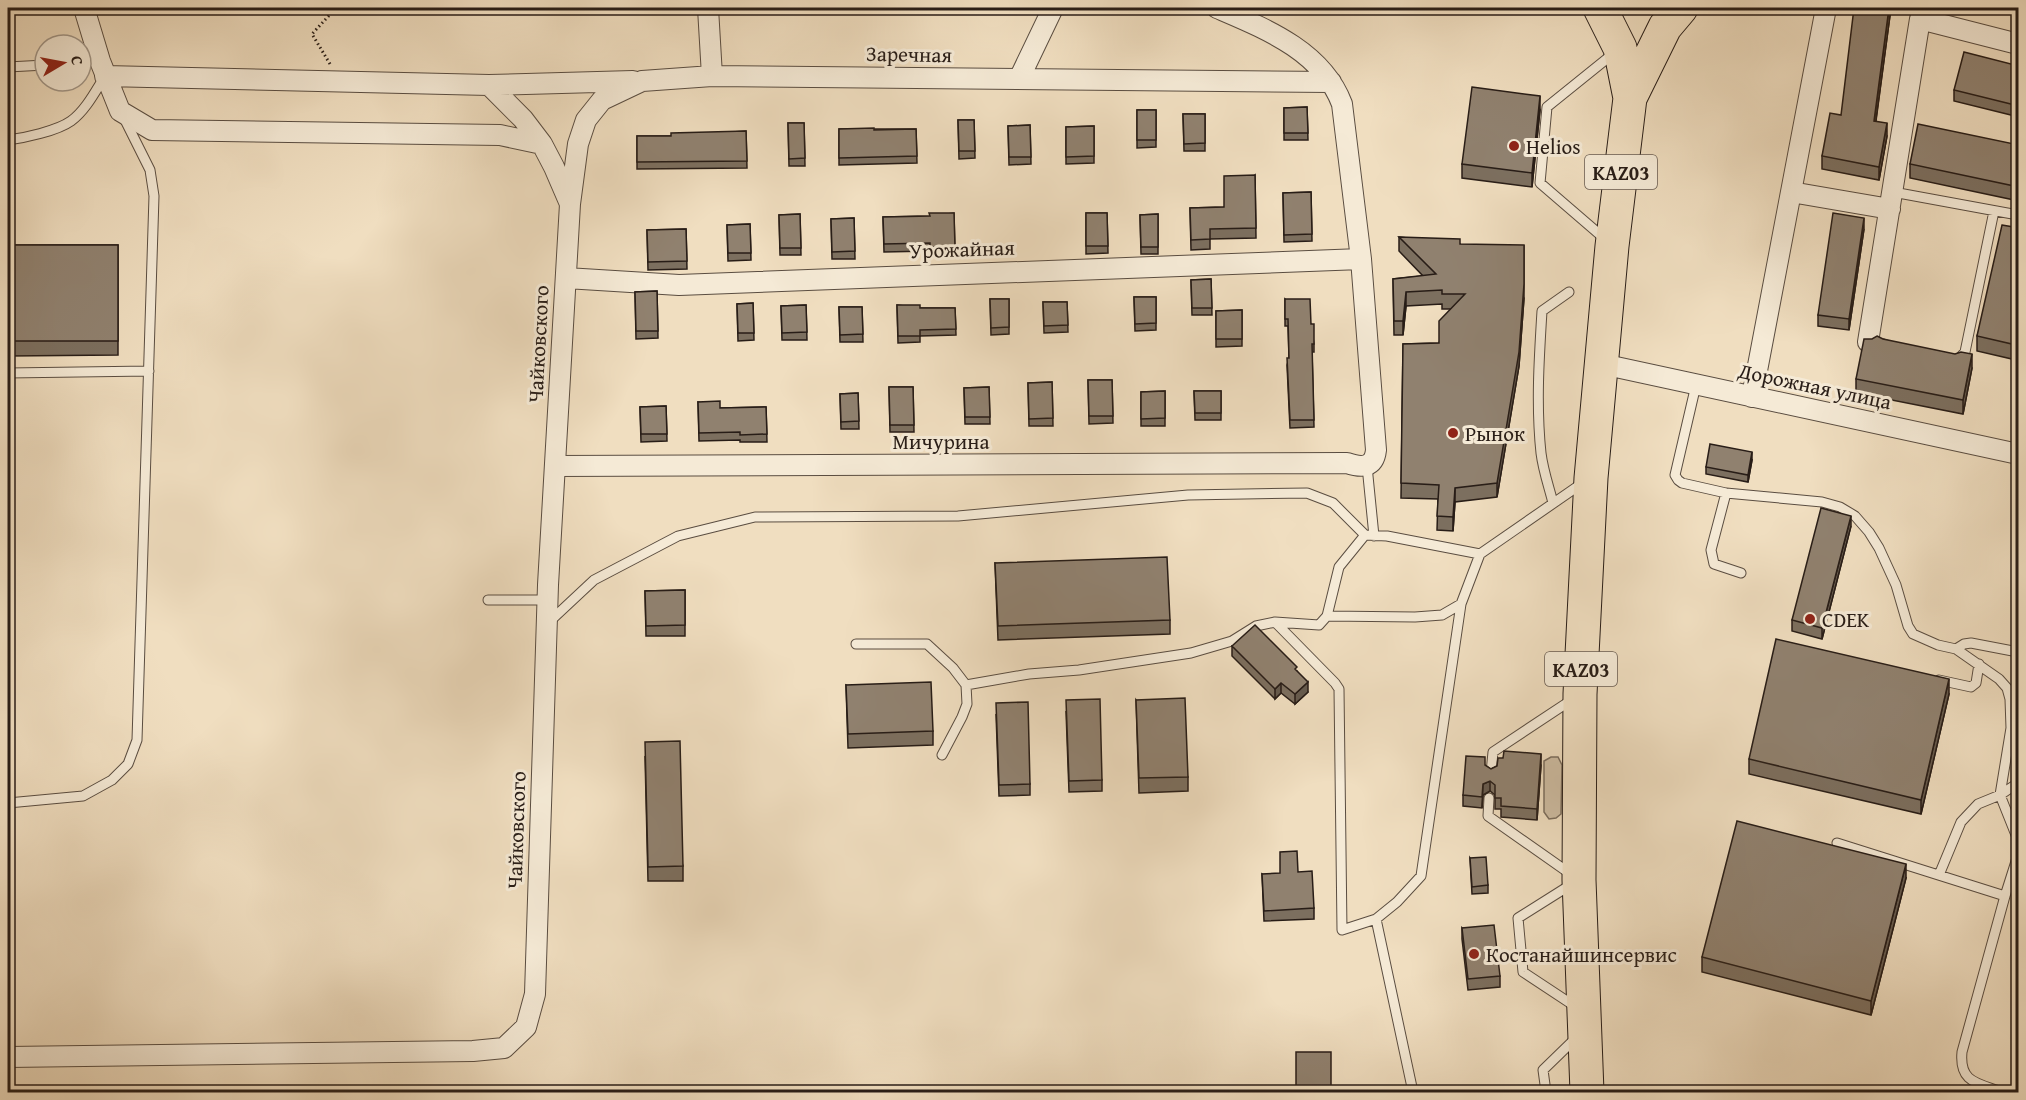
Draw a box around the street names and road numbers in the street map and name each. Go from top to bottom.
street label: Заречная [866,38,953,70]
road number: KАZ03 [1585,155,1657,189]
street label: Урожайная [909,232,1016,266]
street label: Чайковского [519,284,557,404]
street label: Дорожная улица [1735,354,1894,417]
street label: Мичурина [893,426,989,457]
road number: KАZ03 [1545,652,1617,686]
street label: Чайковского [498,771,534,889]

